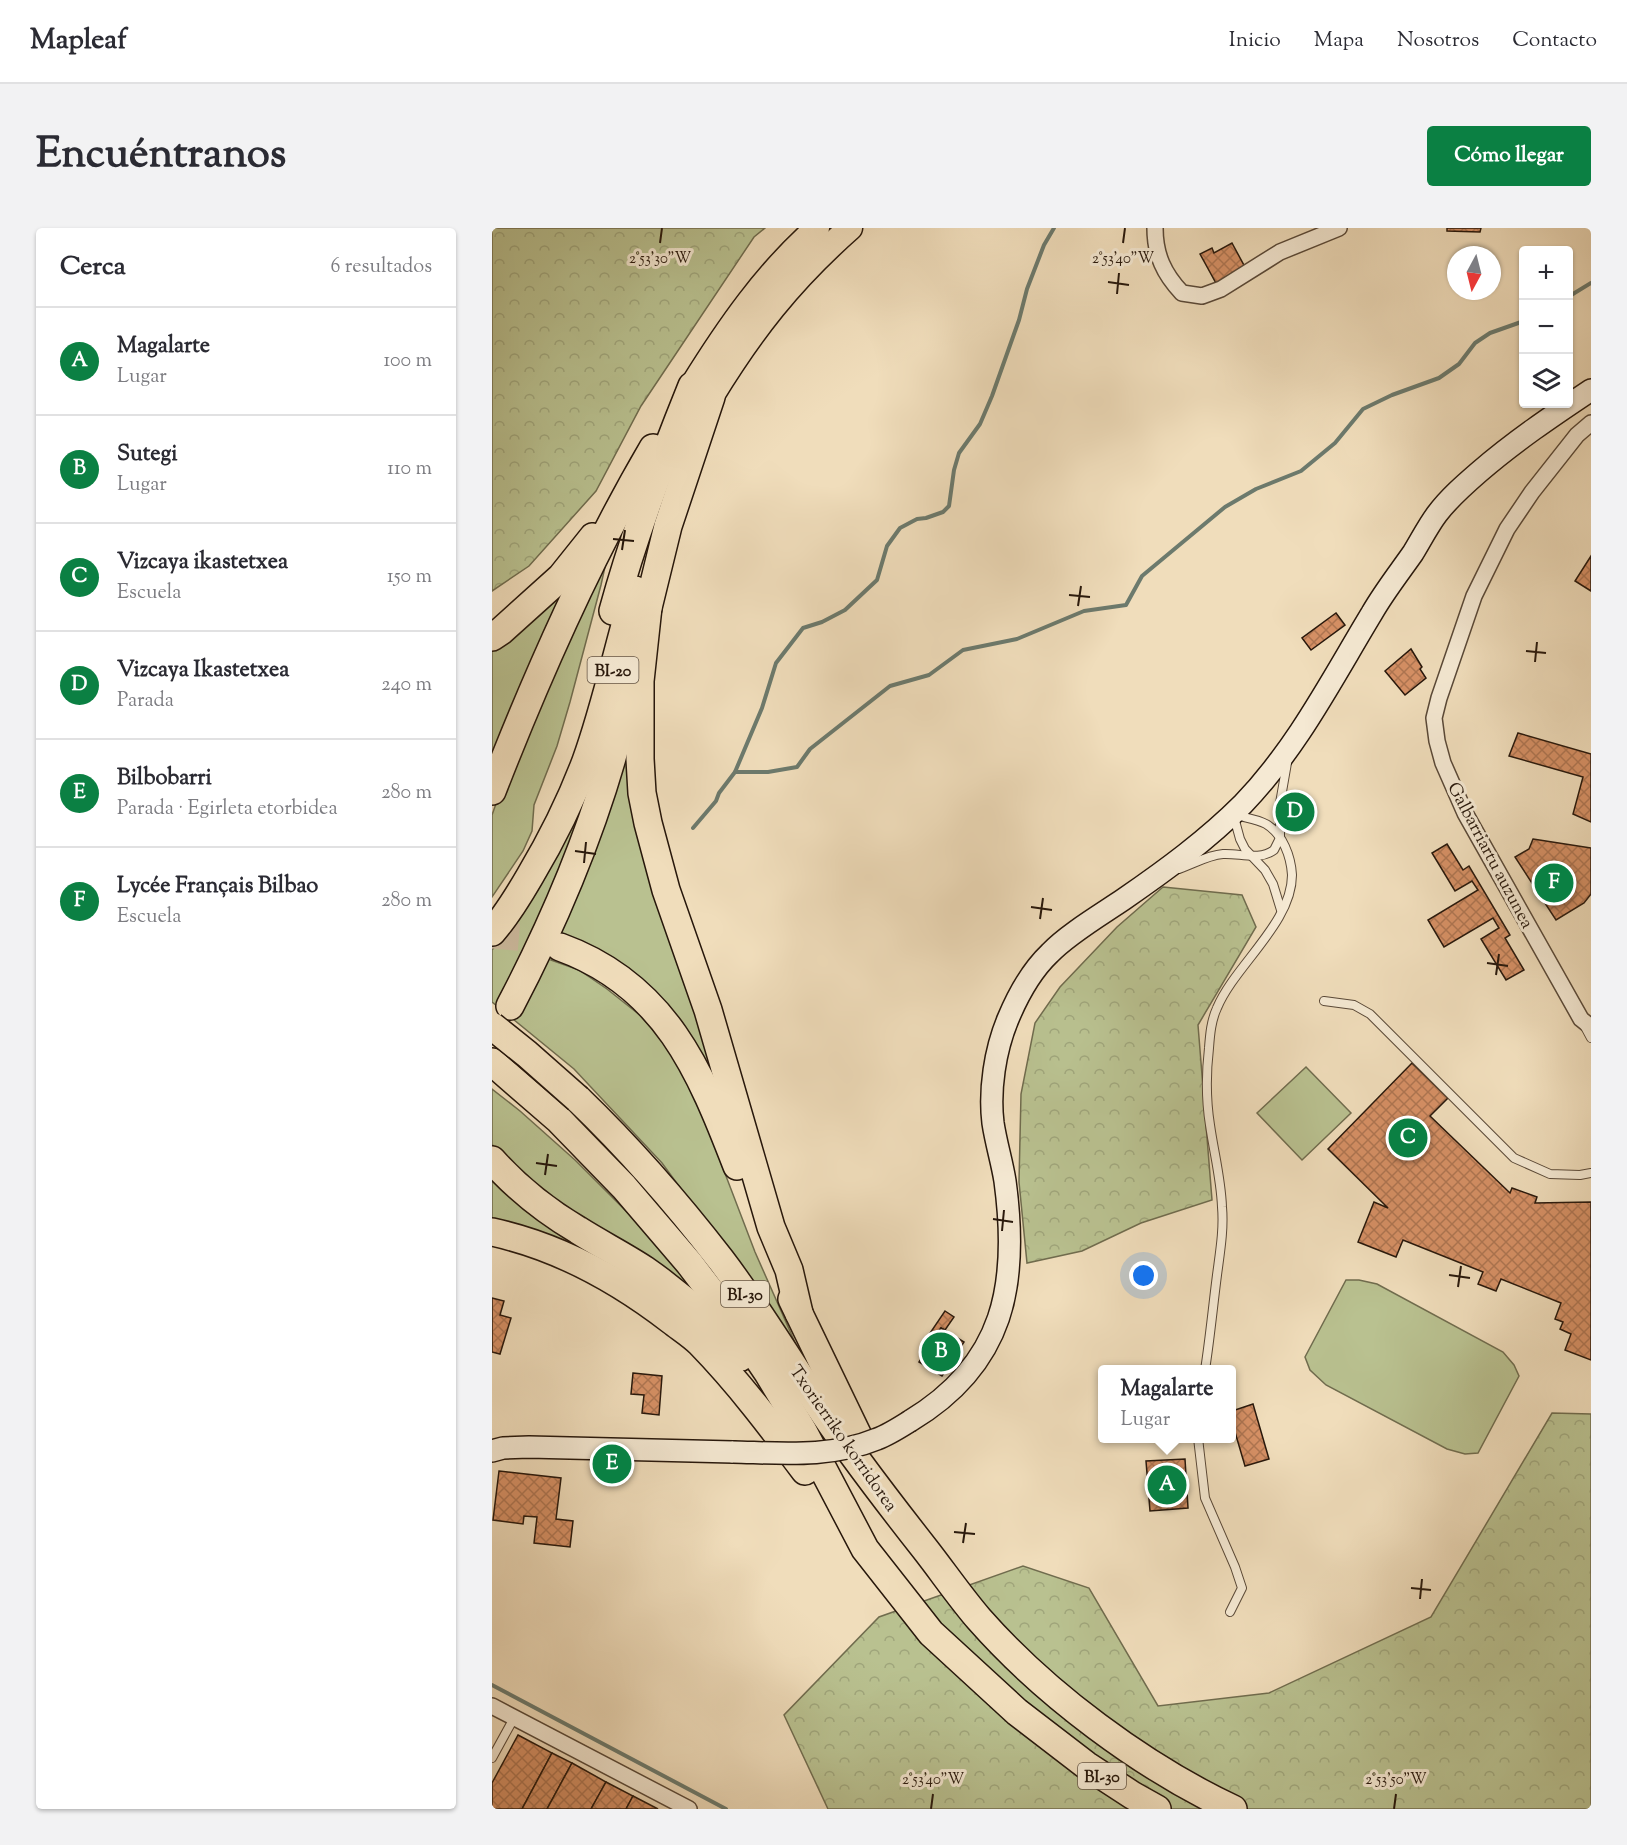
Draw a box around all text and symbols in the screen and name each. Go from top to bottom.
text: Mapleaf [30,21,127,61]
text: Inicio [1229,26,1281,56]
text: Mapa [1314,26,1364,56]
text: Nosotros [1397,26,1479,56]
text: Contacto [1512,26,1597,56]
text: Encuéntranos [36,126,286,186]
button: Cómo llegar [1427,126,1591,186]
north arrow [1447,246,1501,300]
map controls [1519,246,1573,408]
button: + [1519,246,1573,300]
text: Cerca [60,249,126,286]
text: 2°53'30"W [629,249,691,270]
text: 2°53'40"W [1092,249,1154,270]
text: 6 resultados [331,253,432,282]
button: − [1519,300,1573,354]
text: Magalarte [117,331,210,363]
text: A [71,347,88,376]
text: 100 m [383,347,432,376]
button: layers [1519,354,1573,408]
text: Lugar [117,363,167,392]
text: Sutegi [117,439,178,471]
text: B [73,455,86,484]
text: 110 m [387,455,432,484]
text: Lugar [117,471,167,500]
text: Vizcaya ikastetxea [117,547,288,579]
text: C [71,563,88,592]
text: 150 m [387,563,432,592]
text: Escuela [117,579,182,608]
text: Vizcaya Ikastetxea [117,655,289,687]
road number: BI-20 [588,657,638,683]
text: D [72,671,87,700]
text: 240 m [381,671,432,700]
text: Parada [117,687,174,716]
text: Bilbobarri [117,763,212,795]
street label: Galbarriartu auzunea [1440,778,1539,934]
text: E [73,779,86,808]
text: 280 m [381,779,432,808]
pin: D [1276,790,1314,834]
text: Parada · Egirleta etorbidea [117,795,338,824]
pin: F [1534,860,1574,906]
text: Lycée Français Bilbao [117,871,318,903]
text: F [74,887,85,916]
text: 280 m [381,887,432,916]
text: Escuela [117,903,182,932]
pin: C [1388,1116,1428,1160]
your location [1129,1261,1158,1290]
road number: BI-30 [721,1281,769,1307]
pin: B [922,1330,960,1374]
street label: Txorierriko korridorea [782,1361,903,1518]
popup [1098,1365,1236,1443]
text: Magalarte [1121,1374,1213,1406]
text: Lugar [1121,1406,1170,1435]
pin: E [592,1442,632,1486]
pin: A [1148,1462,1186,1508]
road number: BI-30 [1078,1763,1126,1789]
text: 2°53'40"W [902,1770,964,1791]
text: 2°53'50"W [1365,1770,1427,1791]

